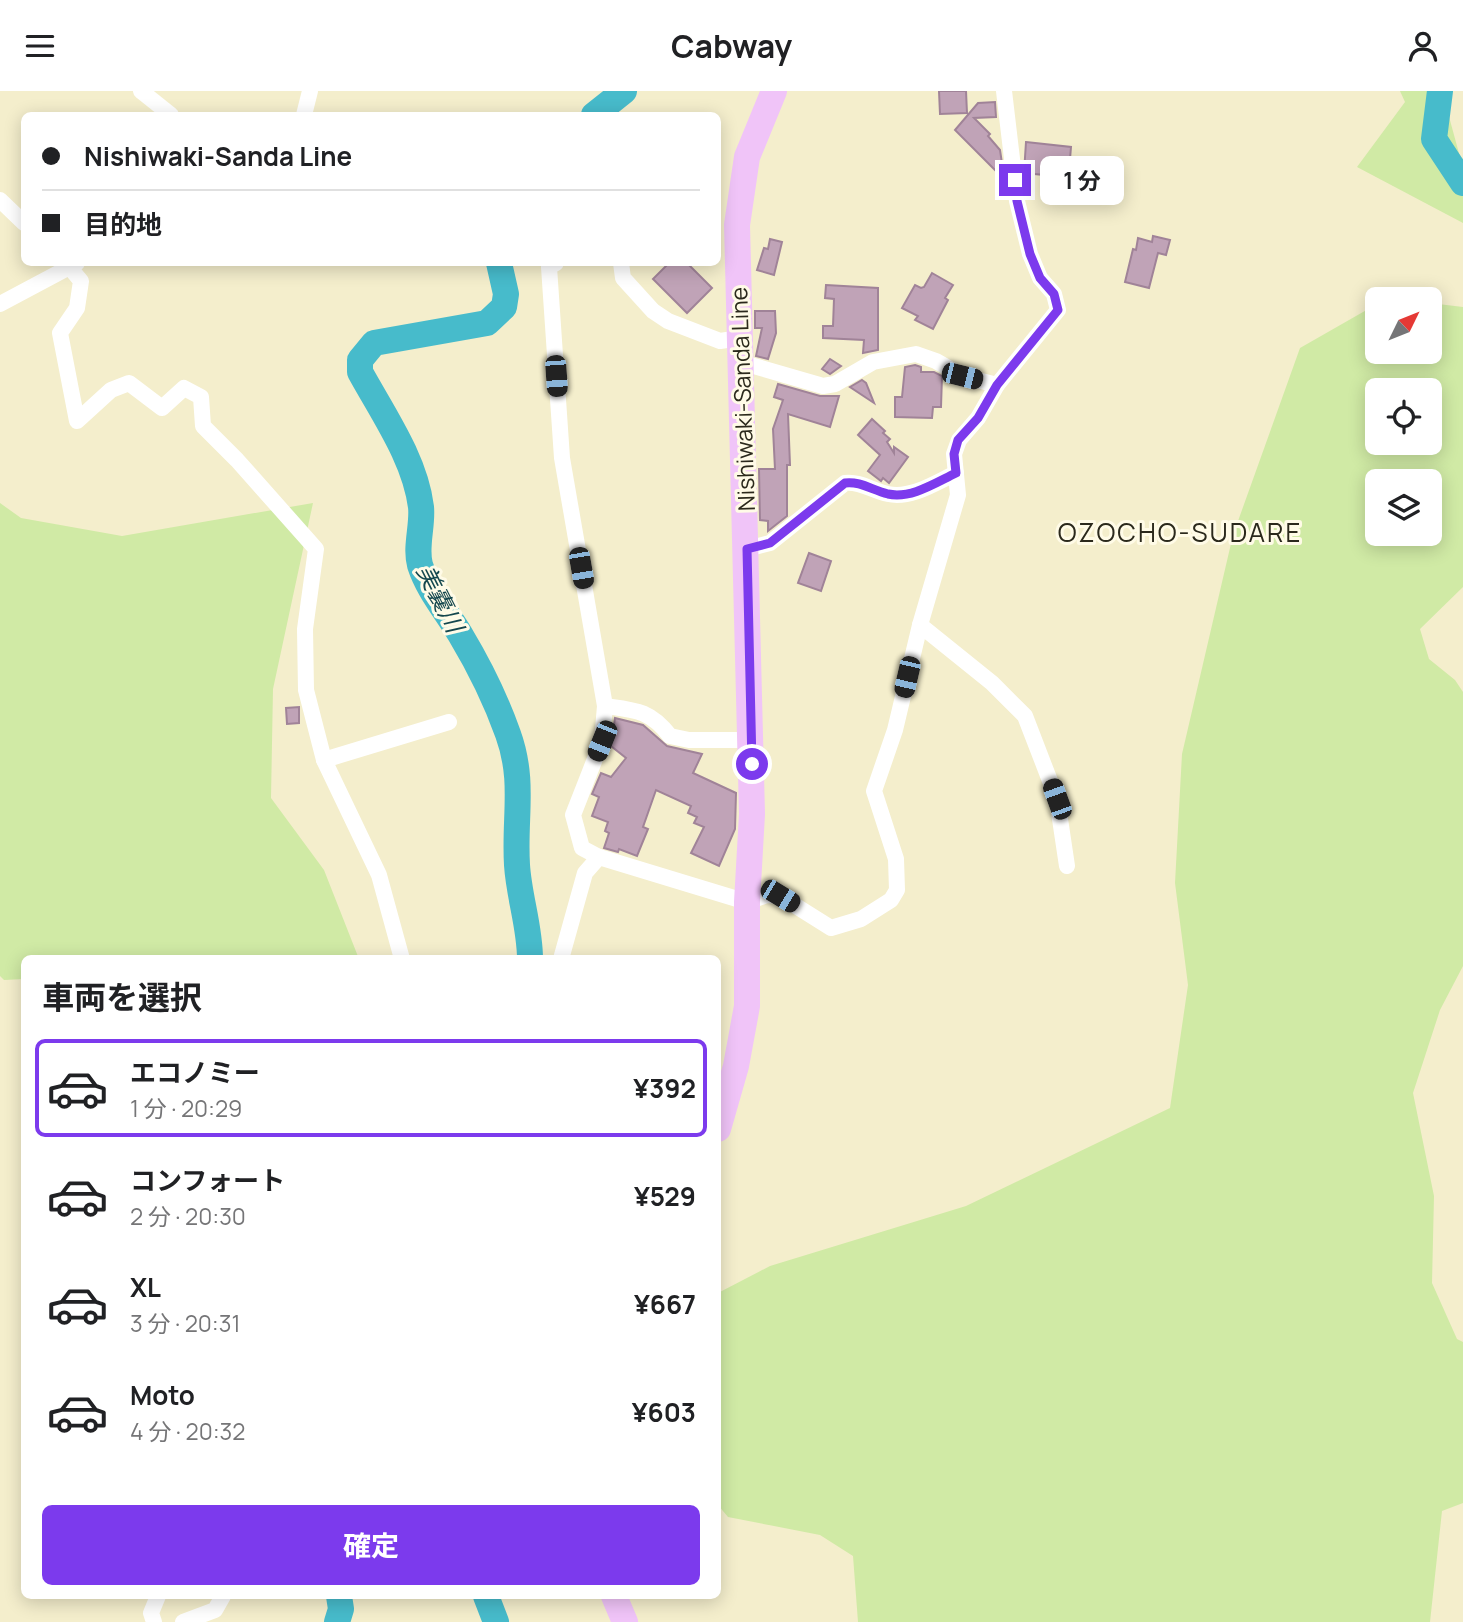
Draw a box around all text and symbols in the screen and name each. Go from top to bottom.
text: Cabway [671,24,792,68]
icon: menu [21,27,59,65]
icon: person [1404,27,1442,65]
text: Nishiwaki-Sanda Line [84,138,352,174]
callout: 1 分 [1040,155,1124,205]
route end [999,164,1031,196]
text: 1 分 [1063,164,1101,196]
text: 目的地 [84,206,162,242]
street label: Nishiwaki-Sanda Line [722,286,762,512]
north arrow [1365,287,1442,364]
map controls [1365,287,1442,546]
car [545,354,568,398]
car [940,361,985,391]
button: locate [1365,378,1442,455]
button: layers [1365,469,1442,546]
district label: OZOCHO-SUDARE [1058,514,1302,550]
car [568,545,595,591]
water label: 美嚢川 [410,558,473,640]
car [893,654,922,700]
car [585,718,620,764]
route start [736,748,768,780]
car [1040,776,1075,822]
car [757,876,804,916]
text: 車両を選択 [42,975,202,1019]
text: エコノミー [130,1054,260,1090]
icon: car [46,1057,109,1120]
text: ¥392 [633,1070,696,1106]
text: 1 分 · 20:29 [130,1092,242,1124]
text: コンフォート [130,1162,285,1198]
icon: car [46,1165,109,1228]
text: ¥529 [634,1178,696,1214]
text: 2 分 · 20:30 [130,1200,246,1232]
text: XL [130,1269,161,1305]
icon: car [46,1273,109,1336]
text: ¥667 [634,1286,696,1322]
text: 3 分 · 20:31 [130,1307,240,1339]
text: Moto [130,1377,195,1413]
icon: car [46,1381,109,1444]
text: ¥603 [632,1394,696,1430]
text: 4 分 · 20:32 [130,1415,245,1447]
button: 確定 [42,1505,700,1585]

